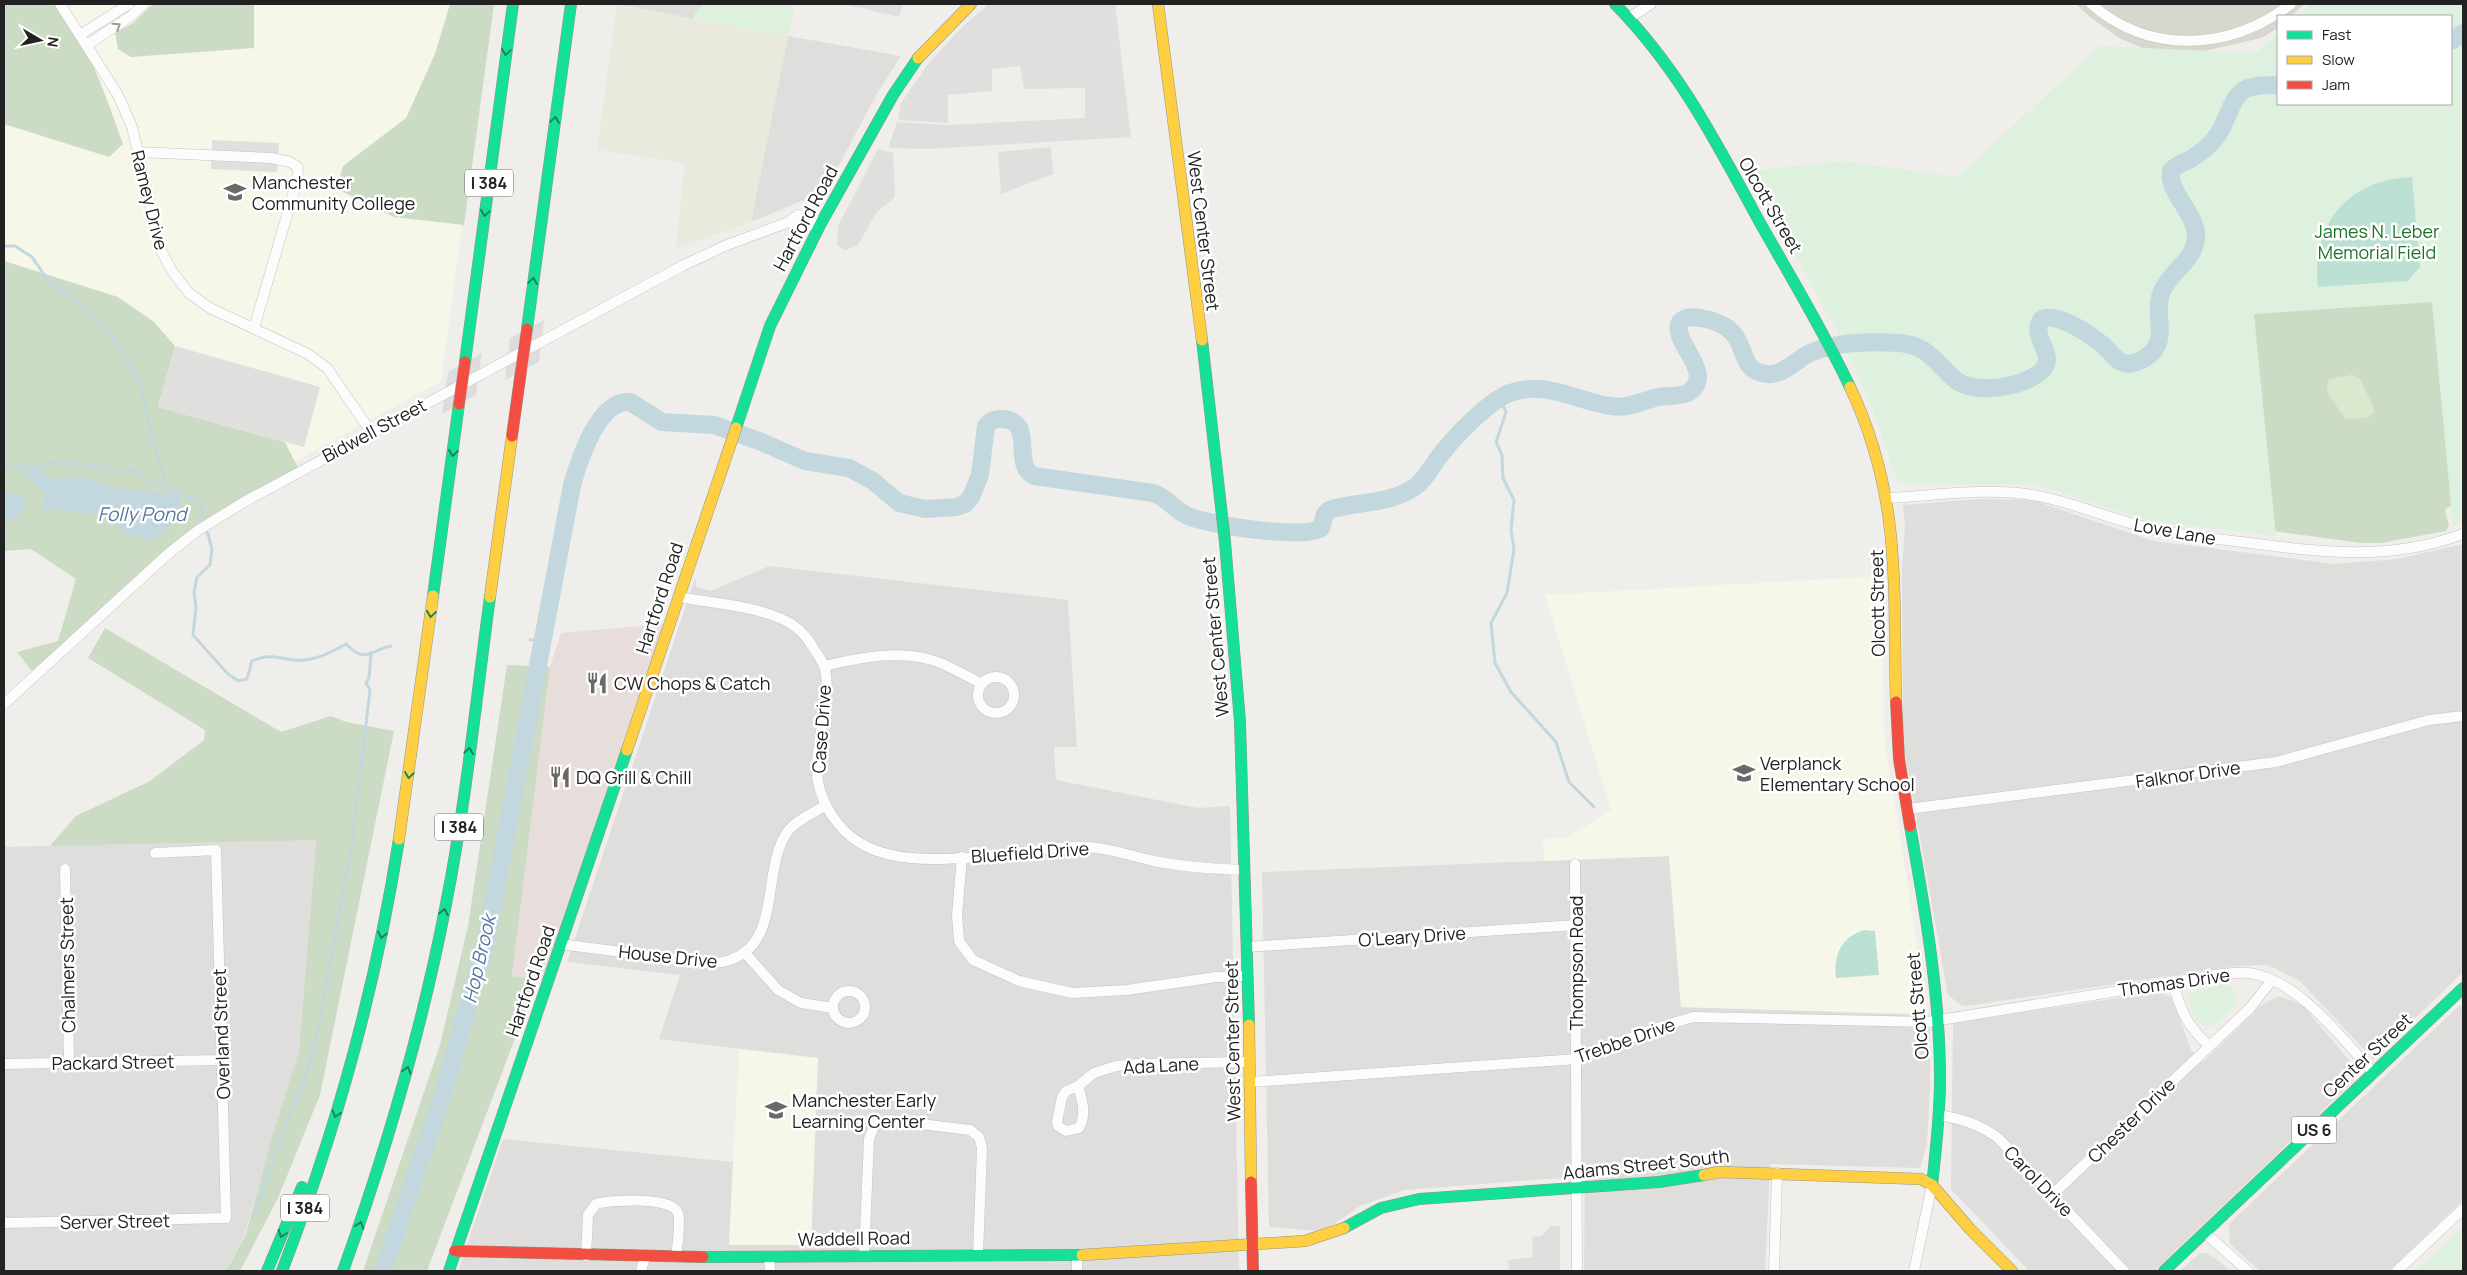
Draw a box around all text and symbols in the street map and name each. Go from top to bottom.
north arrow [15,15,65,65]
legend [2277,15,2452,105]
one-way arrow [111,23,120,32]
text: Fast [2322,24,2351,45]
text: N [43,36,64,49]
one-way arrow [502,48,512,56]
text: Slow [2322,49,2355,70]
text: Jam [2322,74,2350,95]
one-way arrow [549,116,560,124]
street label: Ramey Drive [126,148,174,252]
street label: West Center Street [1182,150,1226,312]
street label: Olcott Street [1734,152,1808,258]
street label: Hartford Road [767,161,843,275]
place label: Manchester Community College [252,170,415,215]
road number: I 384 [465,170,513,197]
school or university icon: Manchester Community College [222,179,248,205]
one-way arrow [480,209,491,217]
park label: James N. Leber Memorial Field [2315,219,2440,264]
one-way arrow [527,277,538,285]
street label: Bidwell Street [318,392,430,468]
one-way arrow [448,449,459,457]
water label: Folly Pond [98,501,189,527]
street label: Love Lane [2132,512,2218,550]
street label: Hartford Road [630,539,688,657]
street label: Olcott Street [1864,549,1890,657]
street label: West Center Street [1196,556,1234,718]
one-way arrow [426,610,437,618]
restaurant icon: CW Chops & Catch [584,670,610,696]
place label: CW Chops & Catch [614,671,771,695]
street label: Case Drive [806,684,836,774]
one-way arrow [464,747,474,756]
place label: Verplanck Elementary School [1760,751,1915,796]
street label: Falknor Drive [2134,755,2242,793]
school or university icon: Verplanck Elementary School [1731,760,1757,786]
restaurant icon: DQ Grill & Chill [547,764,573,790]
place label: DQ Grill & Chill [576,765,692,789]
one-way arrow [404,771,415,779]
road number: I 384 [435,814,483,840]
street label: Bluefield Drive [970,836,1090,868]
street label: Thompson Road [1564,896,1588,1030]
street label: Chalmers Street [54,897,80,1033]
one-way arrow [438,907,449,916]
water label: Hop Brook [456,910,502,1006]
street label: O'Leary Drive [1357,920,1467,952]
street label: Hartford Road [500,922,560,1040]
one-way arrow [377,931,387,939]
street label: House Drive [617,939,719,973]
street label: Olcott Street [1900,951,1934,1061]
street label: West Center Street [1219,960,1245,1122]
street label: Thomas Drive [2117,962,2231,1002]
street label: Overland Street [207,968,235,1100]
street label: Center Street [2317,1007,2417,1103]
street label: Trebbe Drive [1572,1012,1678,1068]
street label: Packard Street [51,1049,175,1075]
street label: Ada Lane [1122,1051,1200,1079]
one-way arrow [402,1066,412,1075]
street label: Chester Drive [2082,1072,2180,1168]
place label: Manchester Early Learning Center [792,1088,937,1133]
school or university icon: Manchester Early Learning Center [763,1097,789,1123]
one-way arrow [331,1109,341,1118]
road number: US 6 [2292,1116,2336,1144]
street label: Carol Drive [1999,1140,2079,1222]
street label: Adams Street South [1562,1143,1730,1185]
road number: I 384 [281,1194,329,1222]
street label: Server Street [60,1208,170,1234]
one-way arrow [354,1222,364,1230]
street label: Waddell Road [798,1225,910,1251]
one-way arrow [278,1229,288,1237]

